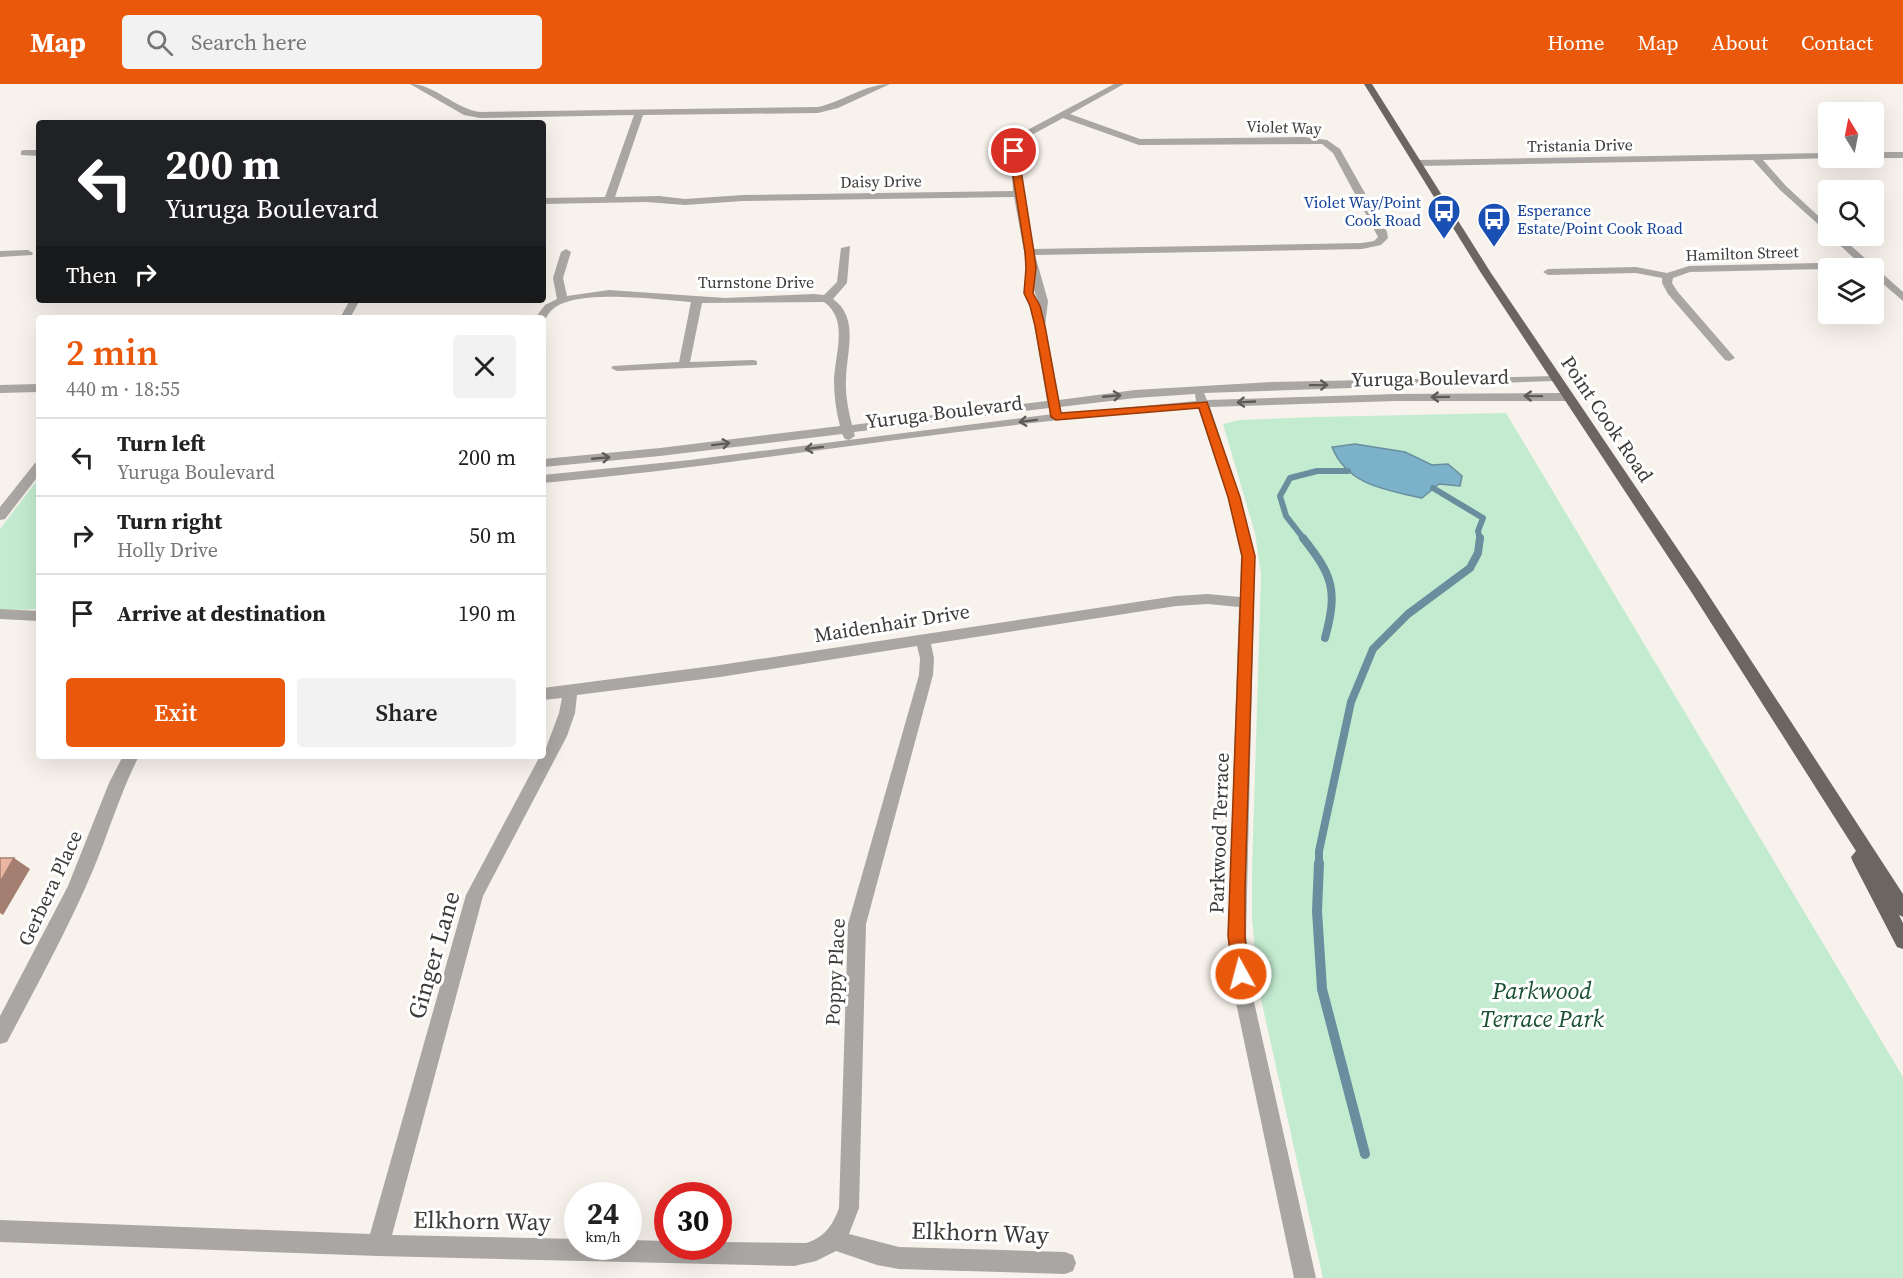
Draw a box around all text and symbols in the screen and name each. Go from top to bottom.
search box [122,15,542,69]
text: Map [30,23,86,61]
icon: search [143,26,176,59]
text: Search here [191,27,307,57]
text: Home [1547,28,1605,57]
text: Map [1638,28,1679,57]
text: About [1712,28,1768,57]
text: Contact [1801,28,1873,57]
north arrow [1818,102,1884,168]
map controls [1818,102,1884,324]
street label: Violet Way [1246,115,1323,139]
pin [988,125,1039,176]
street label: Tristania Drive [1527,133,1633,157]
icon: arrive [997,134,1030,167]
text: 200 m [165,135,280,193]
icon: left [66,144,144,222]
street label: Daisy Drive [840,169,922,193]
button: search [1818,180,1884,246]
text: Yuruga Boulevard [165,190,378,227]
place label: Violet Way/Point Cook Road [1303,191,1422,231]
bus stop icon: Violet Way/Point Cook Road [1426,193,1462,240]
place label: Esperance Estate/Point Cook Road [1517,199,1683,239]
bus stop icon: Esperance Estate/Point Cook Road [1476,201,1512,248]
street label: Hamilton Street [1685,240,1800,266]
icon: right [129,258,162,291]
button: layers [1818,258,1884,324]
text: Then [66,260,117,290]
street label: Turnstone Drive [698,271,814,293]
text: 2 min [66,328,158,377]
button: close [453,335,516,398]
street label: Point Cook Road [1554,350,1660,488]
street label: Yuruga Boulevard [1351,363,1510,393]
text: 440 m · 18:55 [66,375,180,403]
one-way arrow [1309,379,1329,391]
street label: Yuruga Boulevard [864,388,1025,436]
one-way arrow [1102,390,1122,401]
one-way arrow [1431,391,1451,403]
one-way arrow [1523,391,1543,402]
one-way arrow [1236,397,1256,408]
one-way arrow [1019,415,1039,426]
text: Turn left [117,428,205,458]
one-way arrow [711,438,731,449]
icon: left [66,441,99,474]
text: 200 m [458,442,516,472]
one-way arrow [805,443,824,454]
one-way arrow [591,452,611,463]
text: Yuruga Boulevard [117,458,275,486]
text: Turn right [117,506,222,536]
icon: right [66,519,99,552]
text: 50 m [469,520,516,550]
text: Holly Drive [117,536,218,564]
icon: arrive [66,597,99,630]
street label: Maidenhair Drive [812,597,972,649]
text: Arrive at destination [117,598,326,628]
text: 190 m [458,598,516,628]
button: Exit [66,678,285,747]
button: Share [297,678,516,747]
street label: Parkwood Terrace [1202,752,1236,914]
street label: Gerbera Place [11,826,89,950]
street label: Ginger Lane [400,887,467,1023]
street label: Poppy Place [818,918,852,1026]
position arrow [1209,942,1273,1006]
park label: Parkwood Terrace Park [1480,974,1605,1035]
speed limit sign: 30 [654,1182,732,1260]
text: 24 [587,1193,619,1234]
street label: Elkhorn Way [413,1203,552,1238]
street label: Elkhorn Way [911,1214,1050,1251]
text: km/h [585,1226,621,1247]

